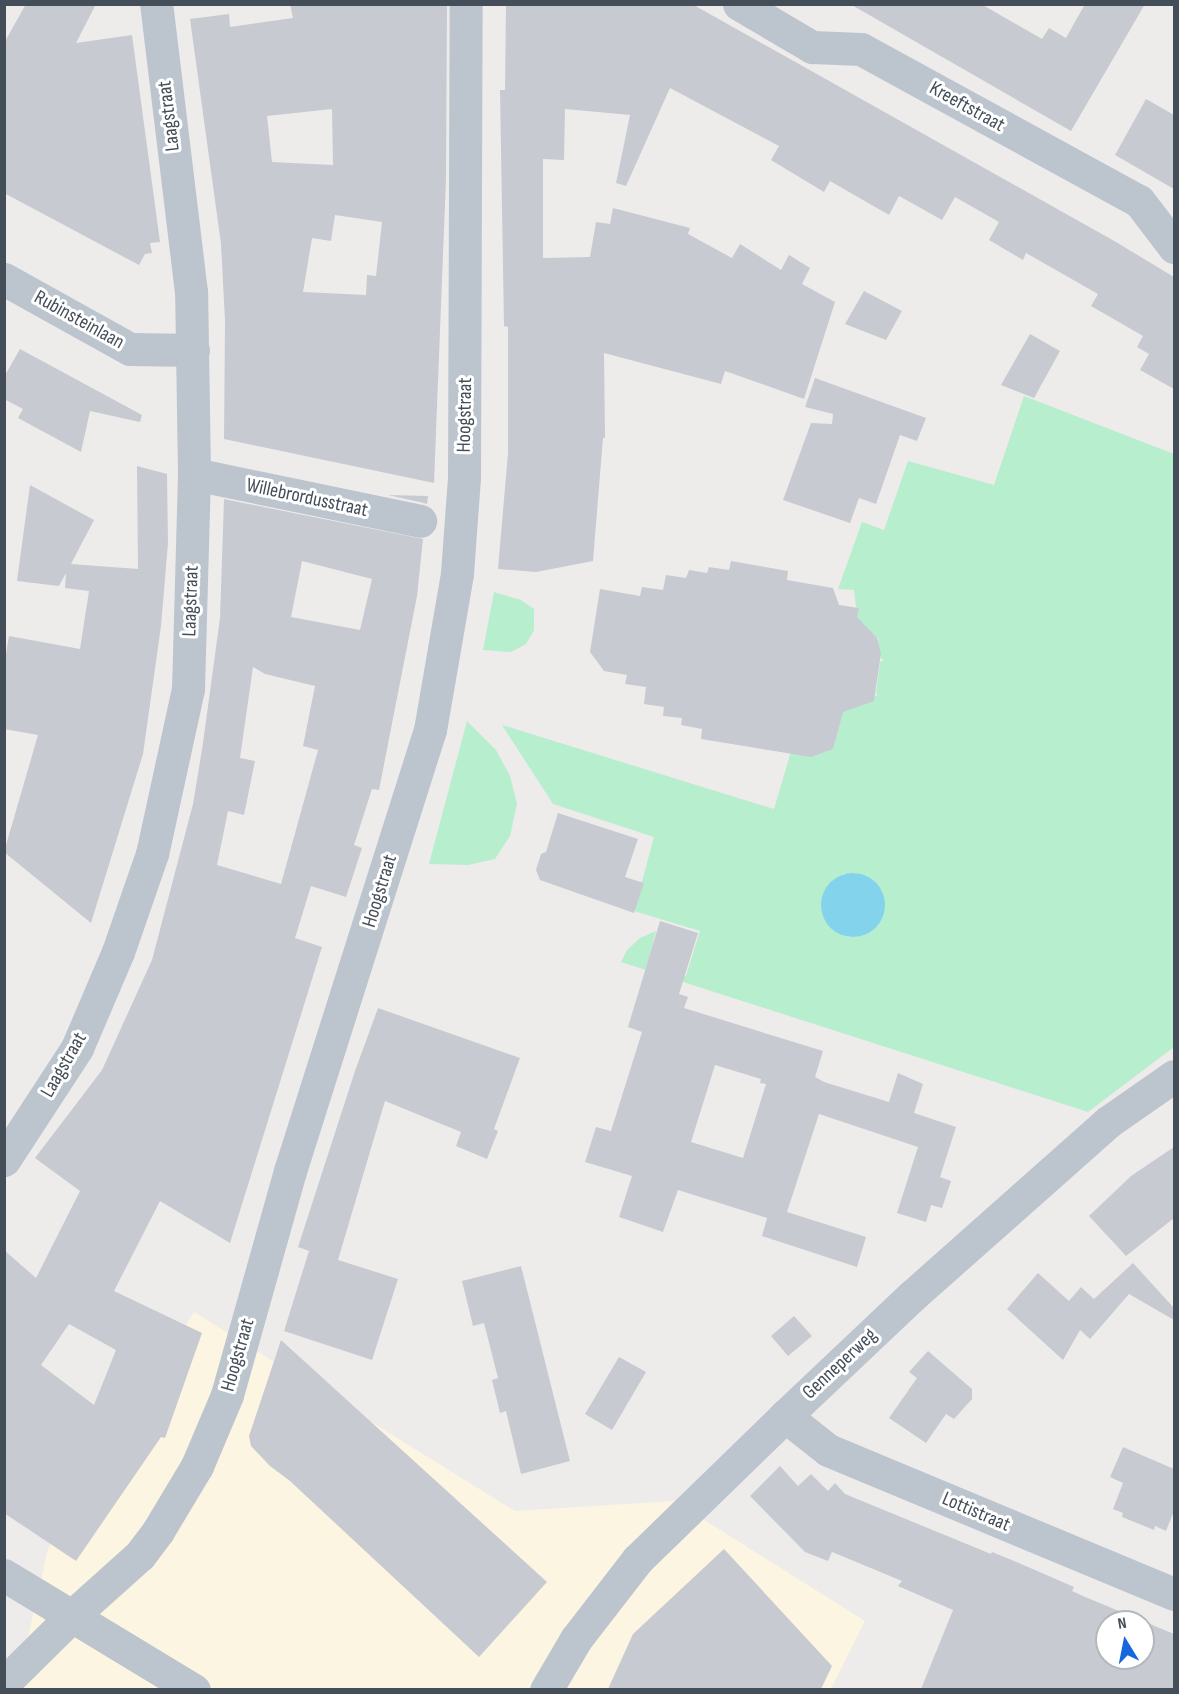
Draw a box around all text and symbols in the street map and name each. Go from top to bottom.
street label: Kreeftstraat [925,77,1009,137]
street label: Laagstraat [153,79,185,153]
street label: Rubinsteinlaan [30,285,128,355]
street label: Hoogstraat [452,377,478,453]
street label: Willebrordusstraat [244,473,370,523]
street label: Laagstraat [178,565,204,637]
street label: Hoogstraat [358,852,402,930]
street label: Laagstraat [36,1028,92,1102]
street label: Hoogstraat [216,1316,260,1394]
street label: Genneperweg [798,1324,882,1404]
street label: Lottistraat [938,1487,1014,1537]
north arrow [1095,1610,1155,1670]
text: N [1116,1614,1128,1634]

